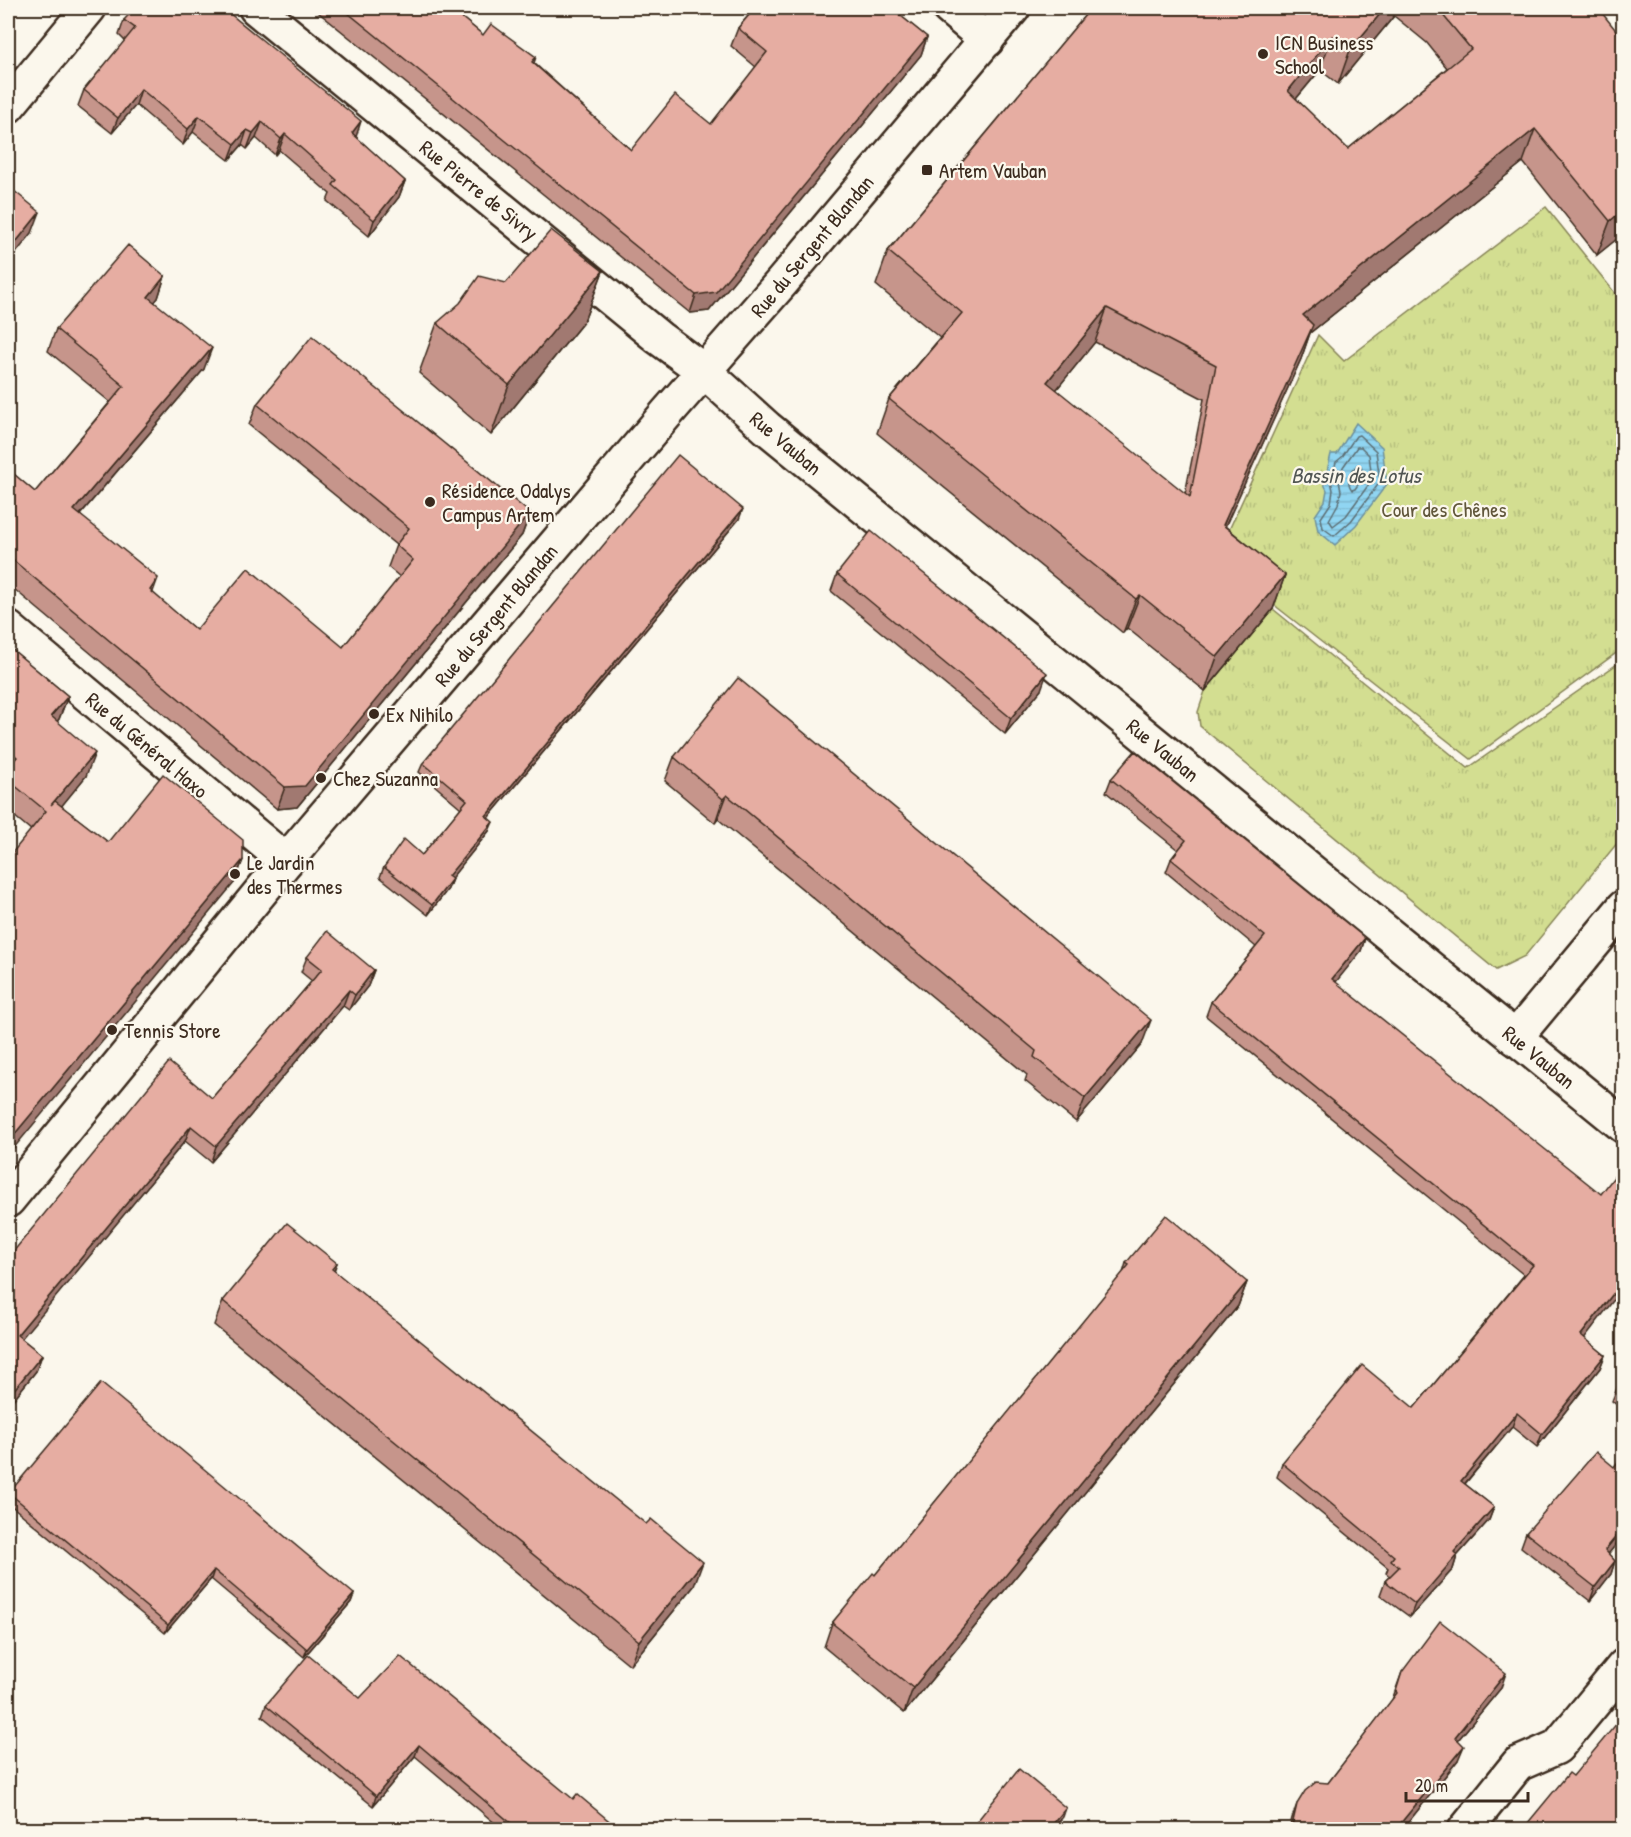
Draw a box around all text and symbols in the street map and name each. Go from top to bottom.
place label: ICN Business School [1275,28,1373,81]
marker: ICN Business School [1256,47,1270,61]
street label: Rue Pierre de Sivry [414,133,544,247]
place label: Artem Vauban [939,156,1047,185]
marker: Artem Vauban [920,163,934,177]
street label: Rue du Sergent Blandan [744,169,880,323]
street label: Rue Vauban [744,404,828,482]
water label: Bassin des Lotus [1291,460,1423,490]
place label: Résidence Odalys Campus Artem [442,476,571,529]
marker: Résidence Odalys Campus Artem [423,495,437,509]
park label: Cour des Chênes [1381,495,1507,524]
street label: Rue du Sergent Blandan [428,538,564,692]
street label: Rue du Général Haxo [80,685,214,805]
place label: Ex Nihilo [386,700,453,729]
marker: Ex Nihilo [367,707,381,721]
street label: Rue Vauban [1120,712,1206,788]
place label: Chez Suzanna [333,764,438,793]
marker: Chez Suzanna [314,771,328,785]
place label: Le Jardin des Thermes [247,848,342,901]
marker: Le Jardin des Thermes [228,867,242,881]
place label: Tennis Store [124,1016,221,1045]
street label: Rue Vauban [1496,1019,1582,1095]
marker: Tennis Store [105,1023,119,1037]
scale bar [1406,1765,1528,1803]
text: 20 m [1415,1773,1448,1798]

